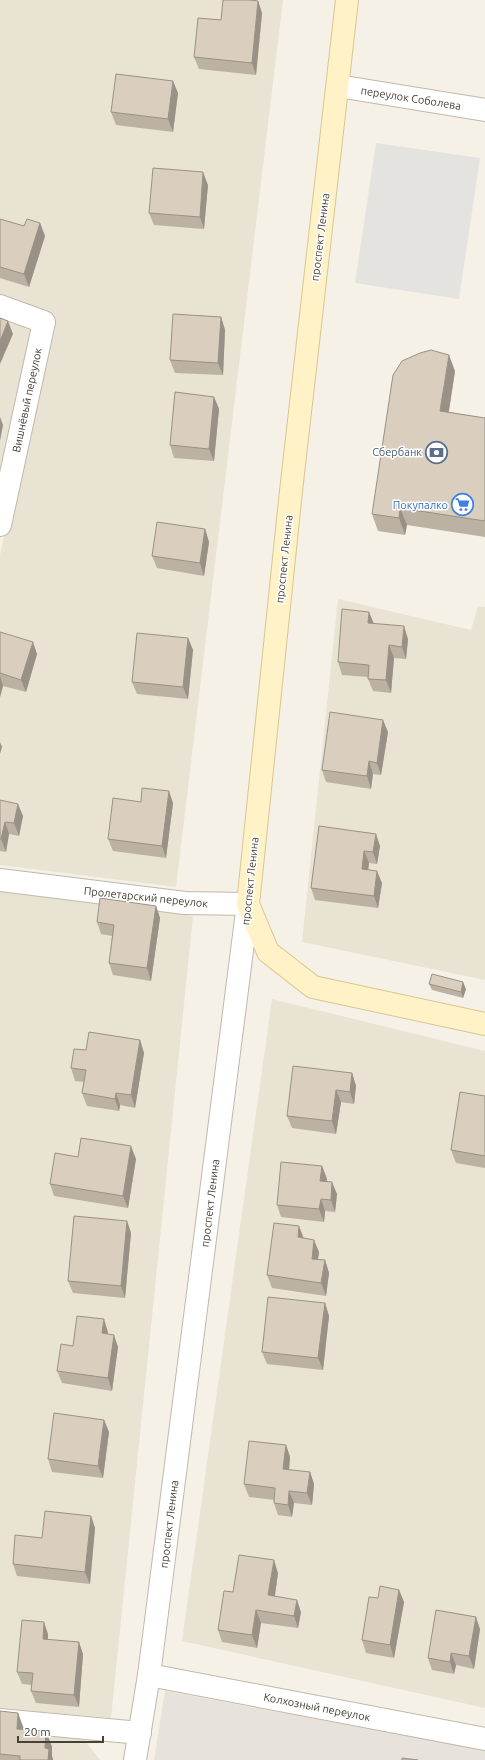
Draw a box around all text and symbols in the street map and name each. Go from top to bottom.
street label: переулок Соболева [360,84,462,112]
street label: проспект Ленина [309,192,331,282]
street label: Вишнёвый переулок [10,346,44,453]
bank icon: Сбербанк [424,439,450,465]
place label: Сбербанк [372,446,422,458]
supermarket icon: Покупалко [450,492,476,518]
place label: Покупалко [393,499,448,511]
street label: проспект Ленина [273,514,295,604]
street label: проспект Ленина [239,836,261,926]
street label: Пролетарский переулок [83,885,209,910]
street label: проспект Ленина [199,1158,221,1248]
street label: проспект Ленина [158,1479,180,1569]
street label: Колхозный переулок [263,1691,372,1723]
scale bar [18,1718,103,1744]
text: 20 m [24,1725,51,1738]

